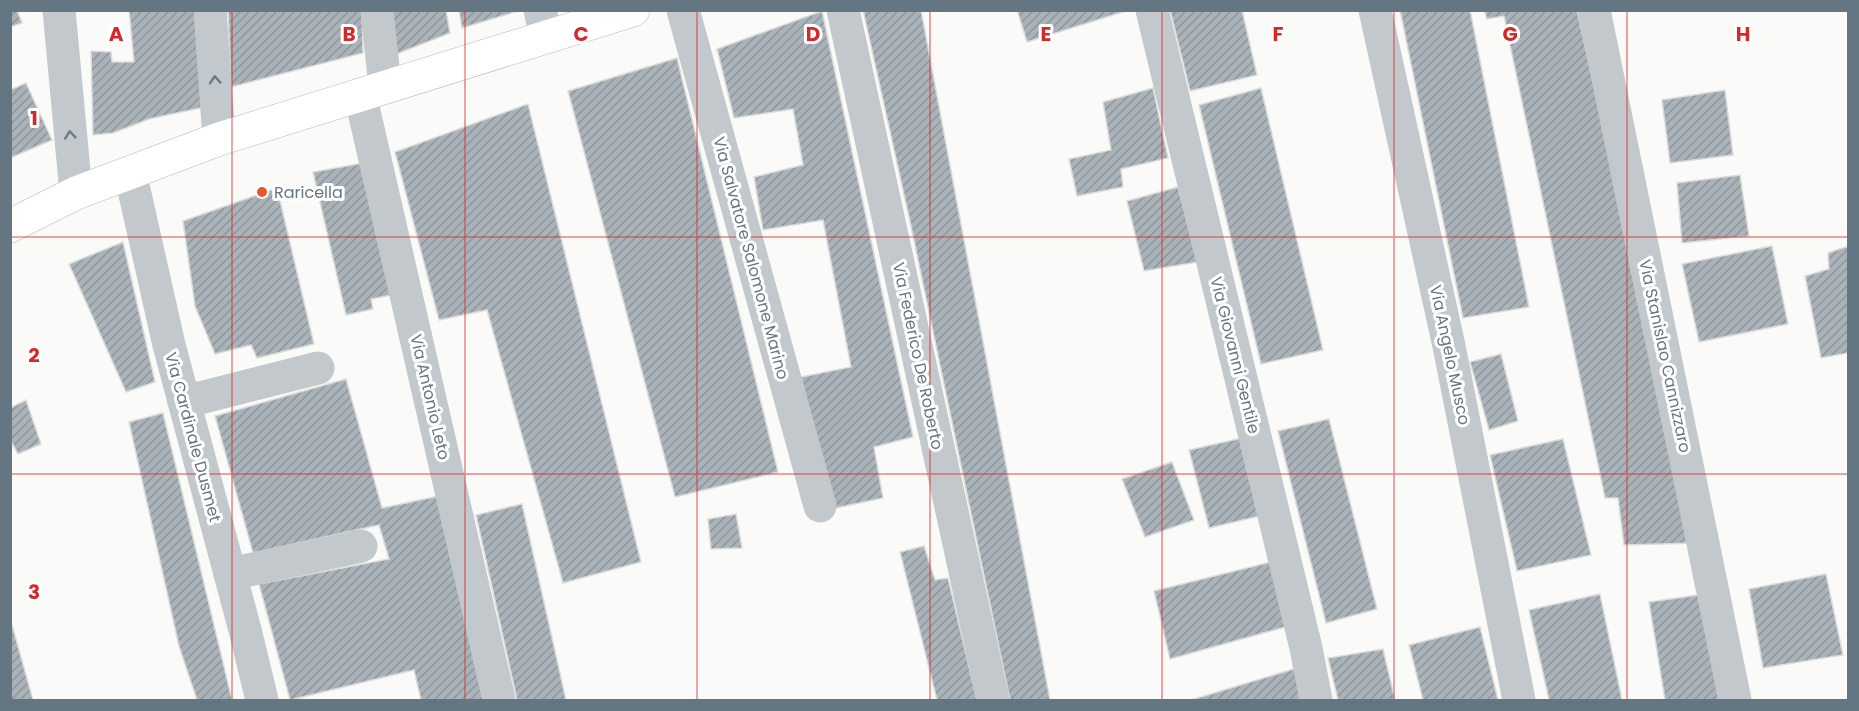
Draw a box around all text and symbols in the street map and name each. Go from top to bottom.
text: A [109,20,124,48]
text: B [342,20,356,48]
text: C [573,20,589,48]
text: D [806,20,820,48]
text: E [1041,20,1051,48]
text: F [1273,20,1284,48]
text: G [1502,20,1518,48]
text: H [1736,20,1750,48]
one-way arrow [209,76,222,85]
text: 1 [30,104,38,132]
one-way arrow [64,131,77,140]
street label: Via Salvatore Salomone Marino [707,134,795,382]
place label: Raricella [274,181,343,204]
marker: Raricella [255,185,269,199]
street label: Via Stanislao Cannizzaro [1633,257,1697,455]
street label: Via Federico De Roberto [887,260,949,452]
street label: Via Giovanni Gentile [1204,274,1266,436]
street label: Via Angelo Musco [1424,283,1476,427]
street label: Via Antonio Leto [404,332,456,462]
text: 2 [28,341,40,369]
street label: Via Cardinale Dusmet [159,349,227,525]
text: 3 [28,578,40,606]

